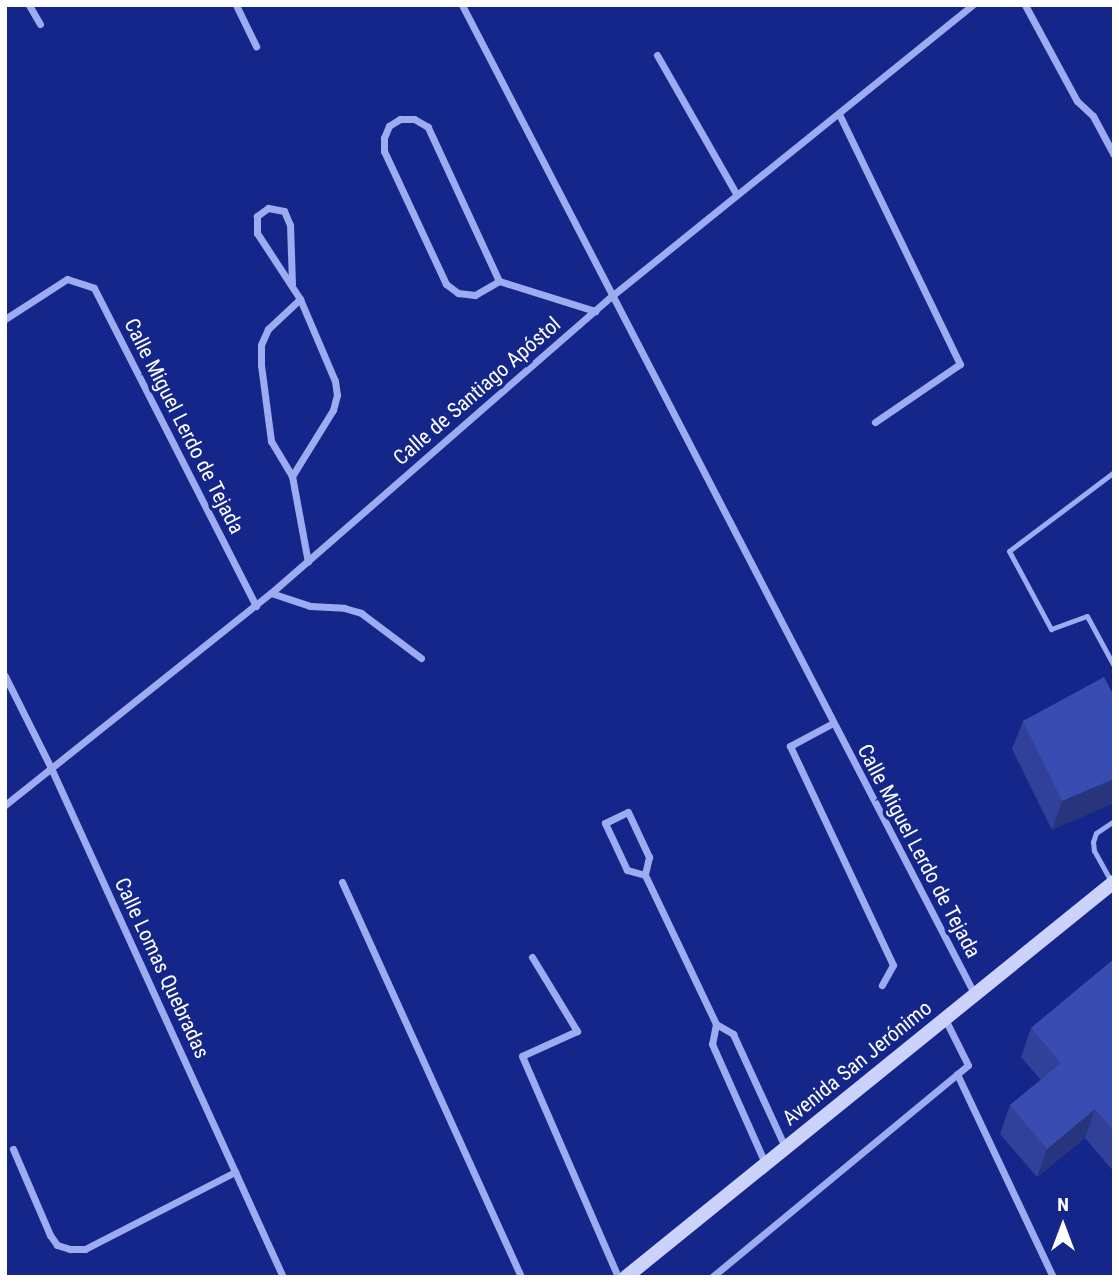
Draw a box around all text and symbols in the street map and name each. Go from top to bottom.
street label: Calle de Santiago Apóstol [388,312,566,470]
street label: Calle Miguel Lerdo de Tejada [119,314,249,538]
street label: Calle Miguel Lerdo de Tejada [852,740,986,962]
street label: Calle Lomas Quebradas [109,874,215,1062]
street label: Avenida San Jerónimo [777,995,937,1131]
north arrow [1028,1191,1098,1261]
text: N [1057,1193,1069,1216]

